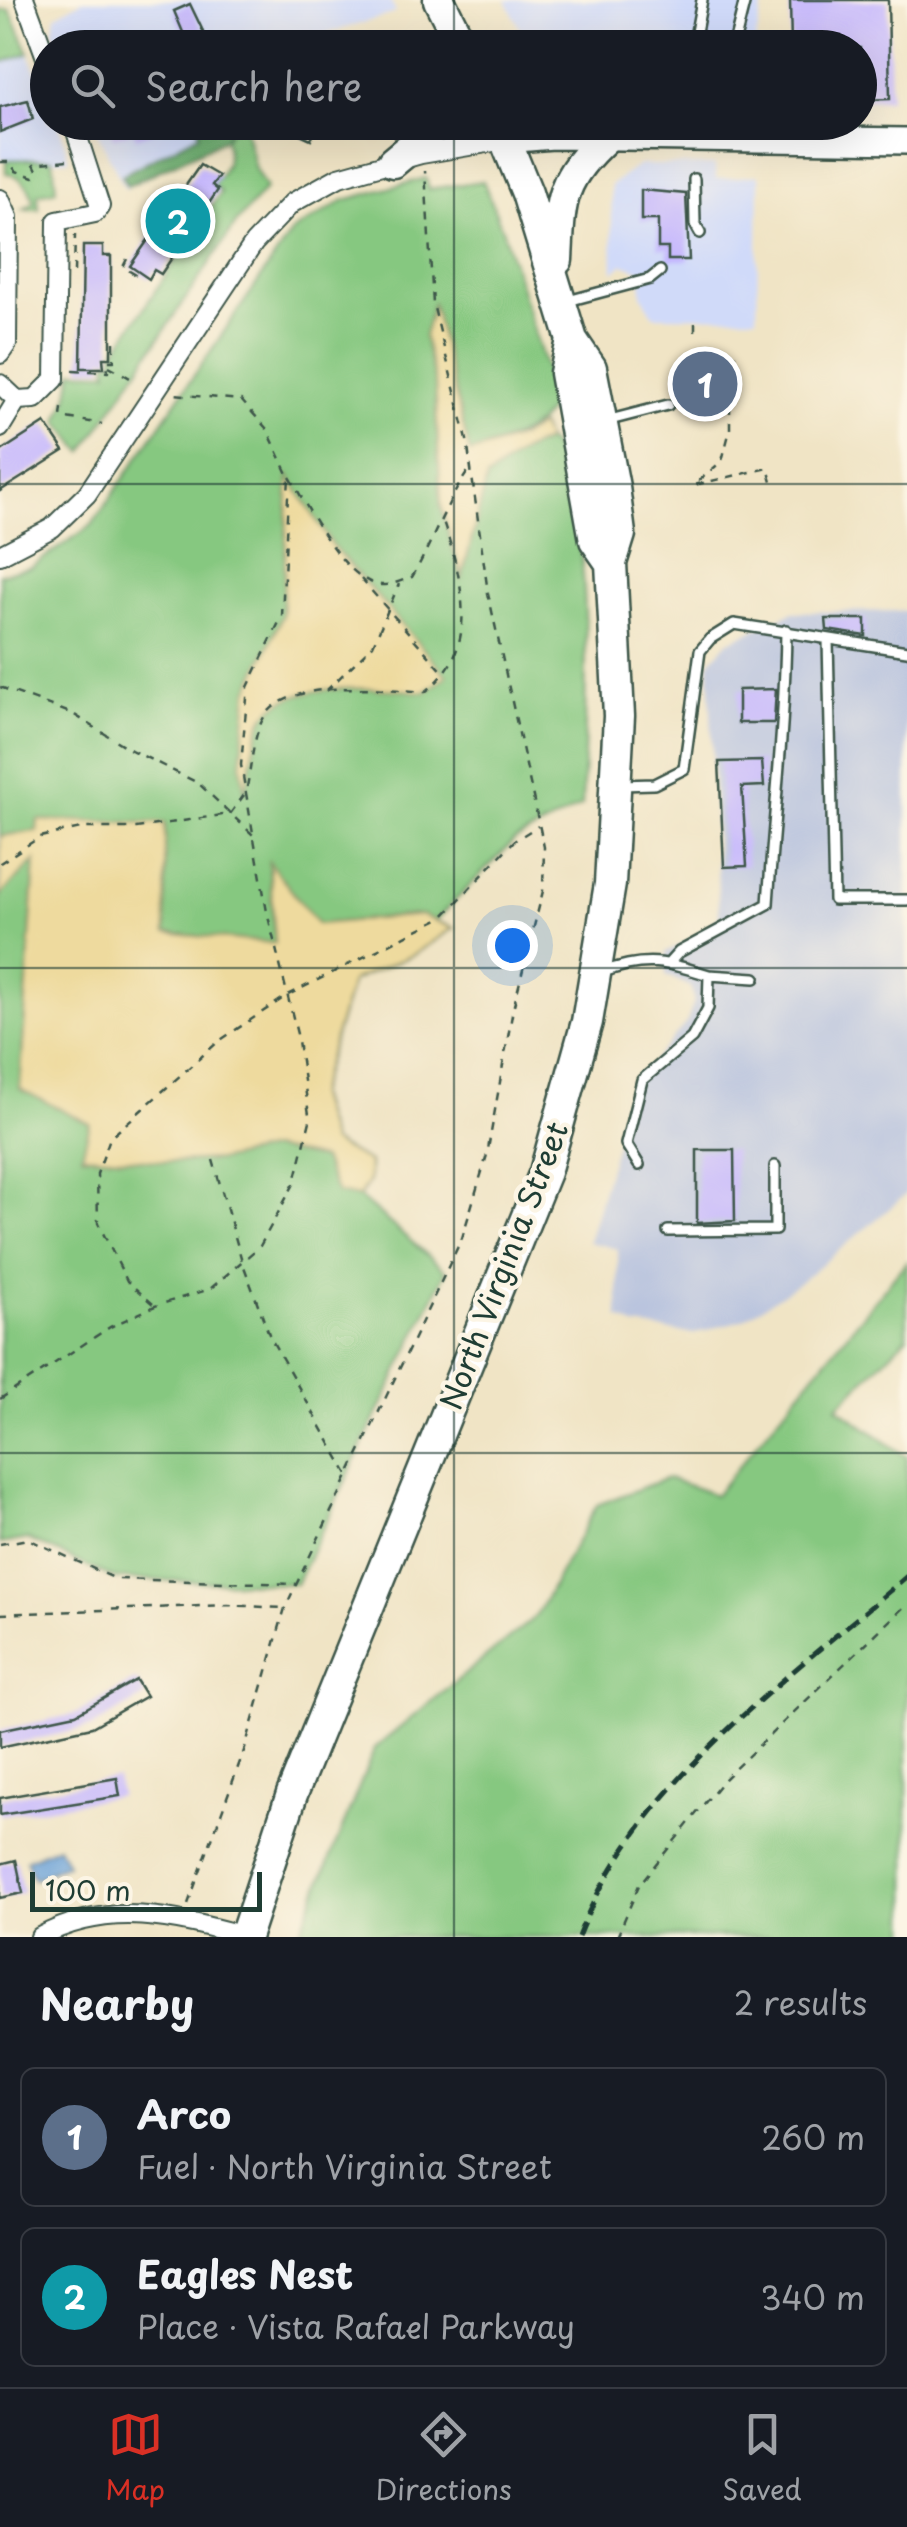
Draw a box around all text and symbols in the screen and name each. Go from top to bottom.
search box [30,30,877,140]
text: Search here [145,57,362,114]
icon: search [65,58,120,113]
pin: 2 [146,184,210,258]
pin: 1 [672,346,738,422]
your location [487,920,538,971]
street label: North Virginia Street [427,1115,578,1416]
scale bar [30,1867,262,1912]
text: 100 m [45,1868,131,1911]
text: Nearby [40,1971,194,2034]
text: 2 results [734,1978,867,2026]
text: Arco [137,2085,231,2142]
text: 1 [67,2113,82,2161]
text: 260 m [761,2113,865,2161]
text: Fuel · North Virginia Street [137,2142,552,2190]
text: Eagles Nest [137,2245,353,2302]
text: 2 [63,2273,86,2321]
text: 340 m [760,2273,865,2321]
text: Place · Vista Rafael Parkway [137,2302,575,2350]
tab: Map [105,2407,165,2510]
tab: Directions [376,2407,512,2510]
tab: Saved [722,2407,802,2510]

